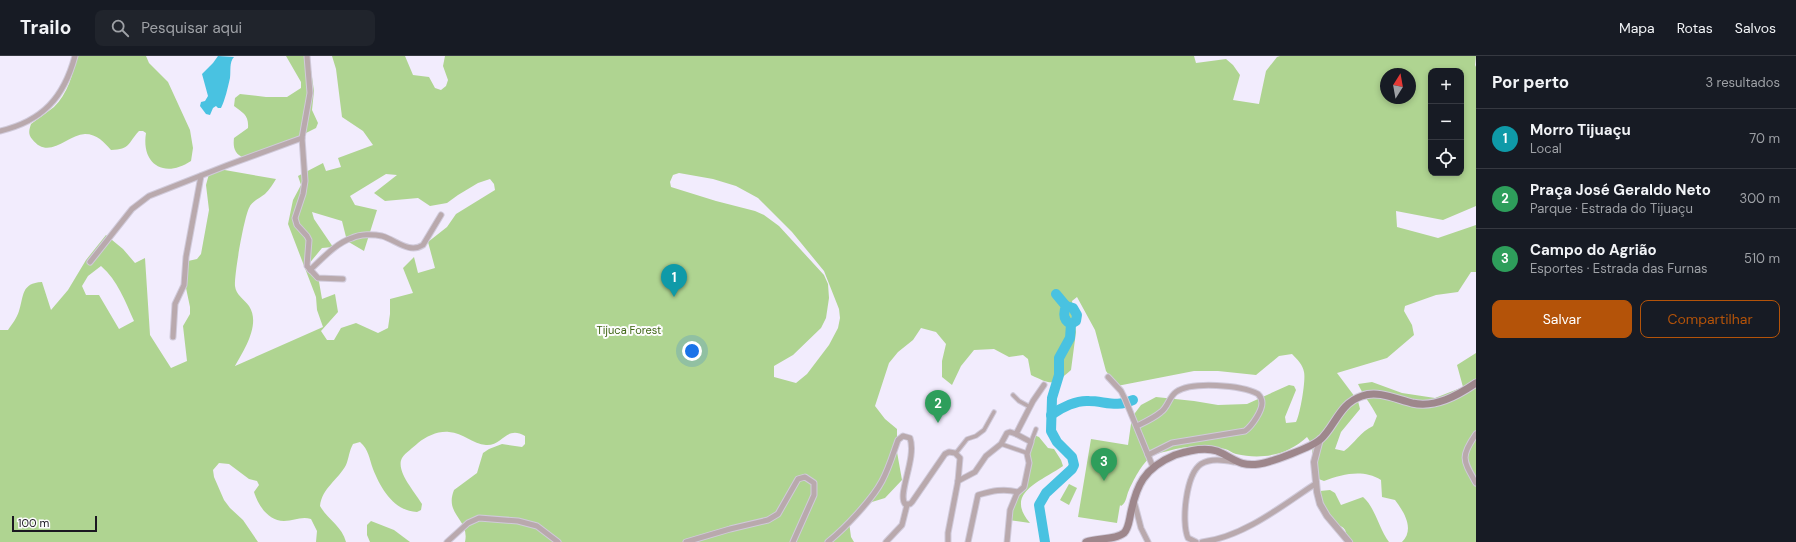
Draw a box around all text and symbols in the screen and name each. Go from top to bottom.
search box [95,10,375,46]
text: Trailo [20,15,71,40]
icon: search [109,17,131,39]
text: Pesquisar aqui [141,18,242,38]
text: Mapa [1619,19,1655,37]
text: Rotas [1677,19,1713,37]
text: Salvos [1735,19,1776,37]
north arrow [1380,68,1416,104]
map controls [1428,68,1464,176]
button: + [1428,68,1464,104]
text: Por perto [1492,71,1569,93]
text: 3 resultados [1705,74,1780,91]
button: − [1428,104,1464,140]
text: Morro Tijuaçu [1530,120,1631,140]
text: 1 [1503,130,1507,147]
text: 70 m [1749,130,1780,147]
button: locate [1428,140,1464,176]
text: Local [1530,140,1562,157]
text: Praça José Geraldo Neto [1530,180,1711,200]
text: 2 [1501,190,1509,207]
text: 300 m [1739,190,1780,207]
text: Parque · Estrada do Tijuaçu [1530,200,1693,217]
text: Campo do Agrião [1530,240,1657,260]
text: 3 [1501,250,1509,267]
text: 510 m [1744,250,1780,267]
text: Esportes · Estrada das Furnas [1530,260,1708,277]
pin: 1 [661,264,687,297]
button: Salvar [1492,300,1632,338]
button: Compartilhar [1640,300,1780,338]
park label: Tijuca Forest [597,323,661,337]
your location [682,341,702,361]
pin: 2 [925,390,951,423]
pin: 3 [1091,448,1117,481]
scale bar [12,514,97,533]
text: 100 m [18,516,49,530]

